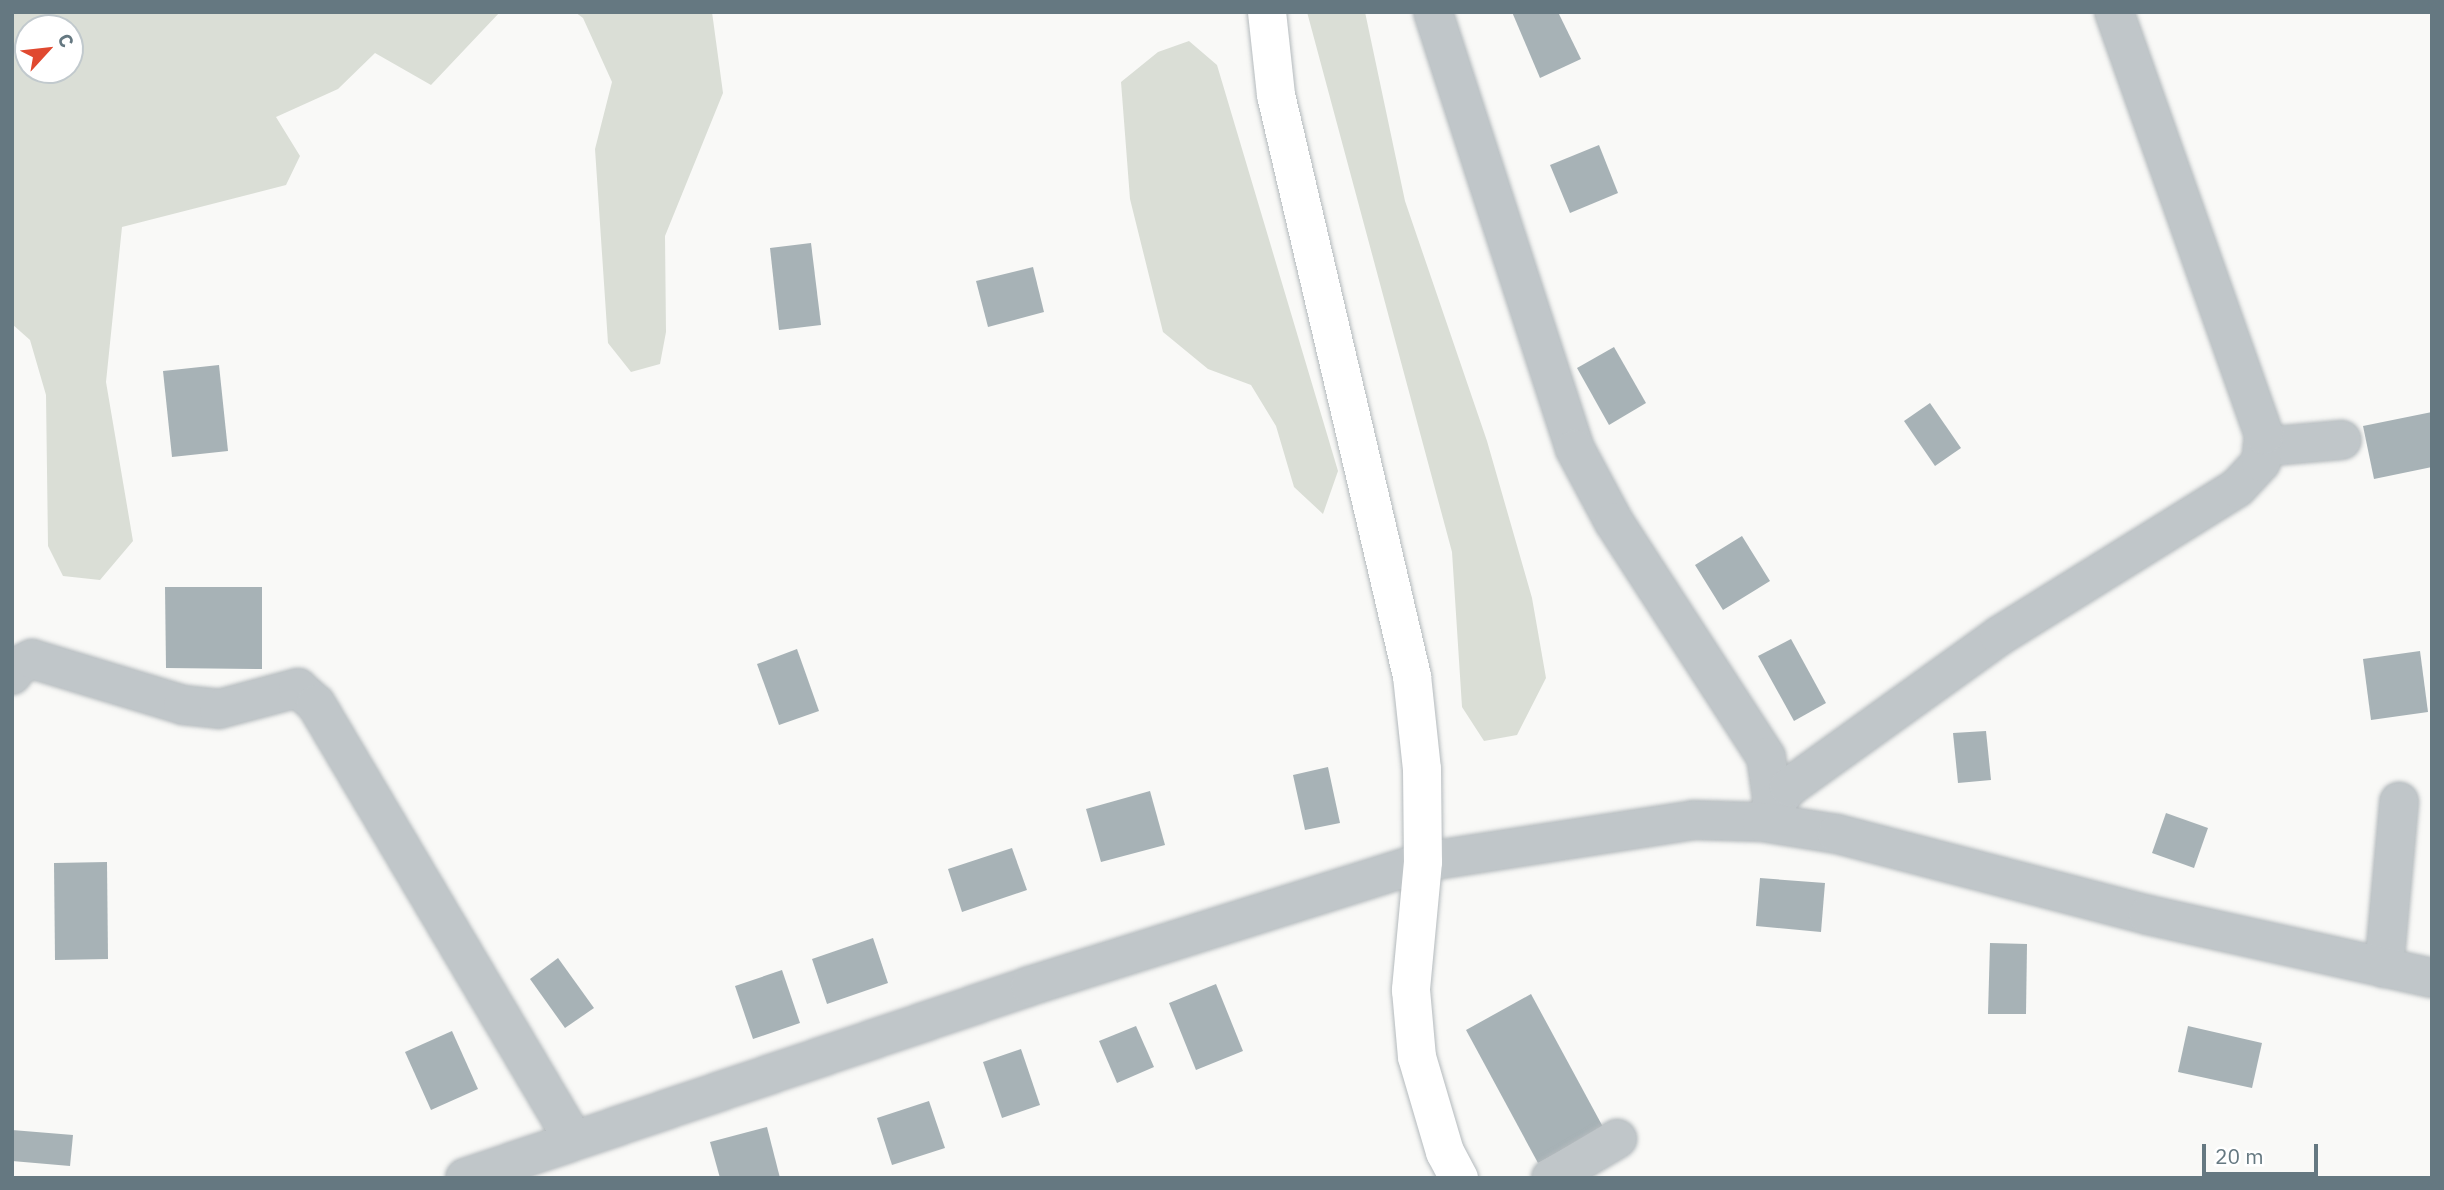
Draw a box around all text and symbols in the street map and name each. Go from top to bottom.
north arrow [14,14,84,84]
text: С [52,29,79,51]
scale bar [2206,1130,2322,1174]
text: 20 m [2215,1142,2264,1170]

